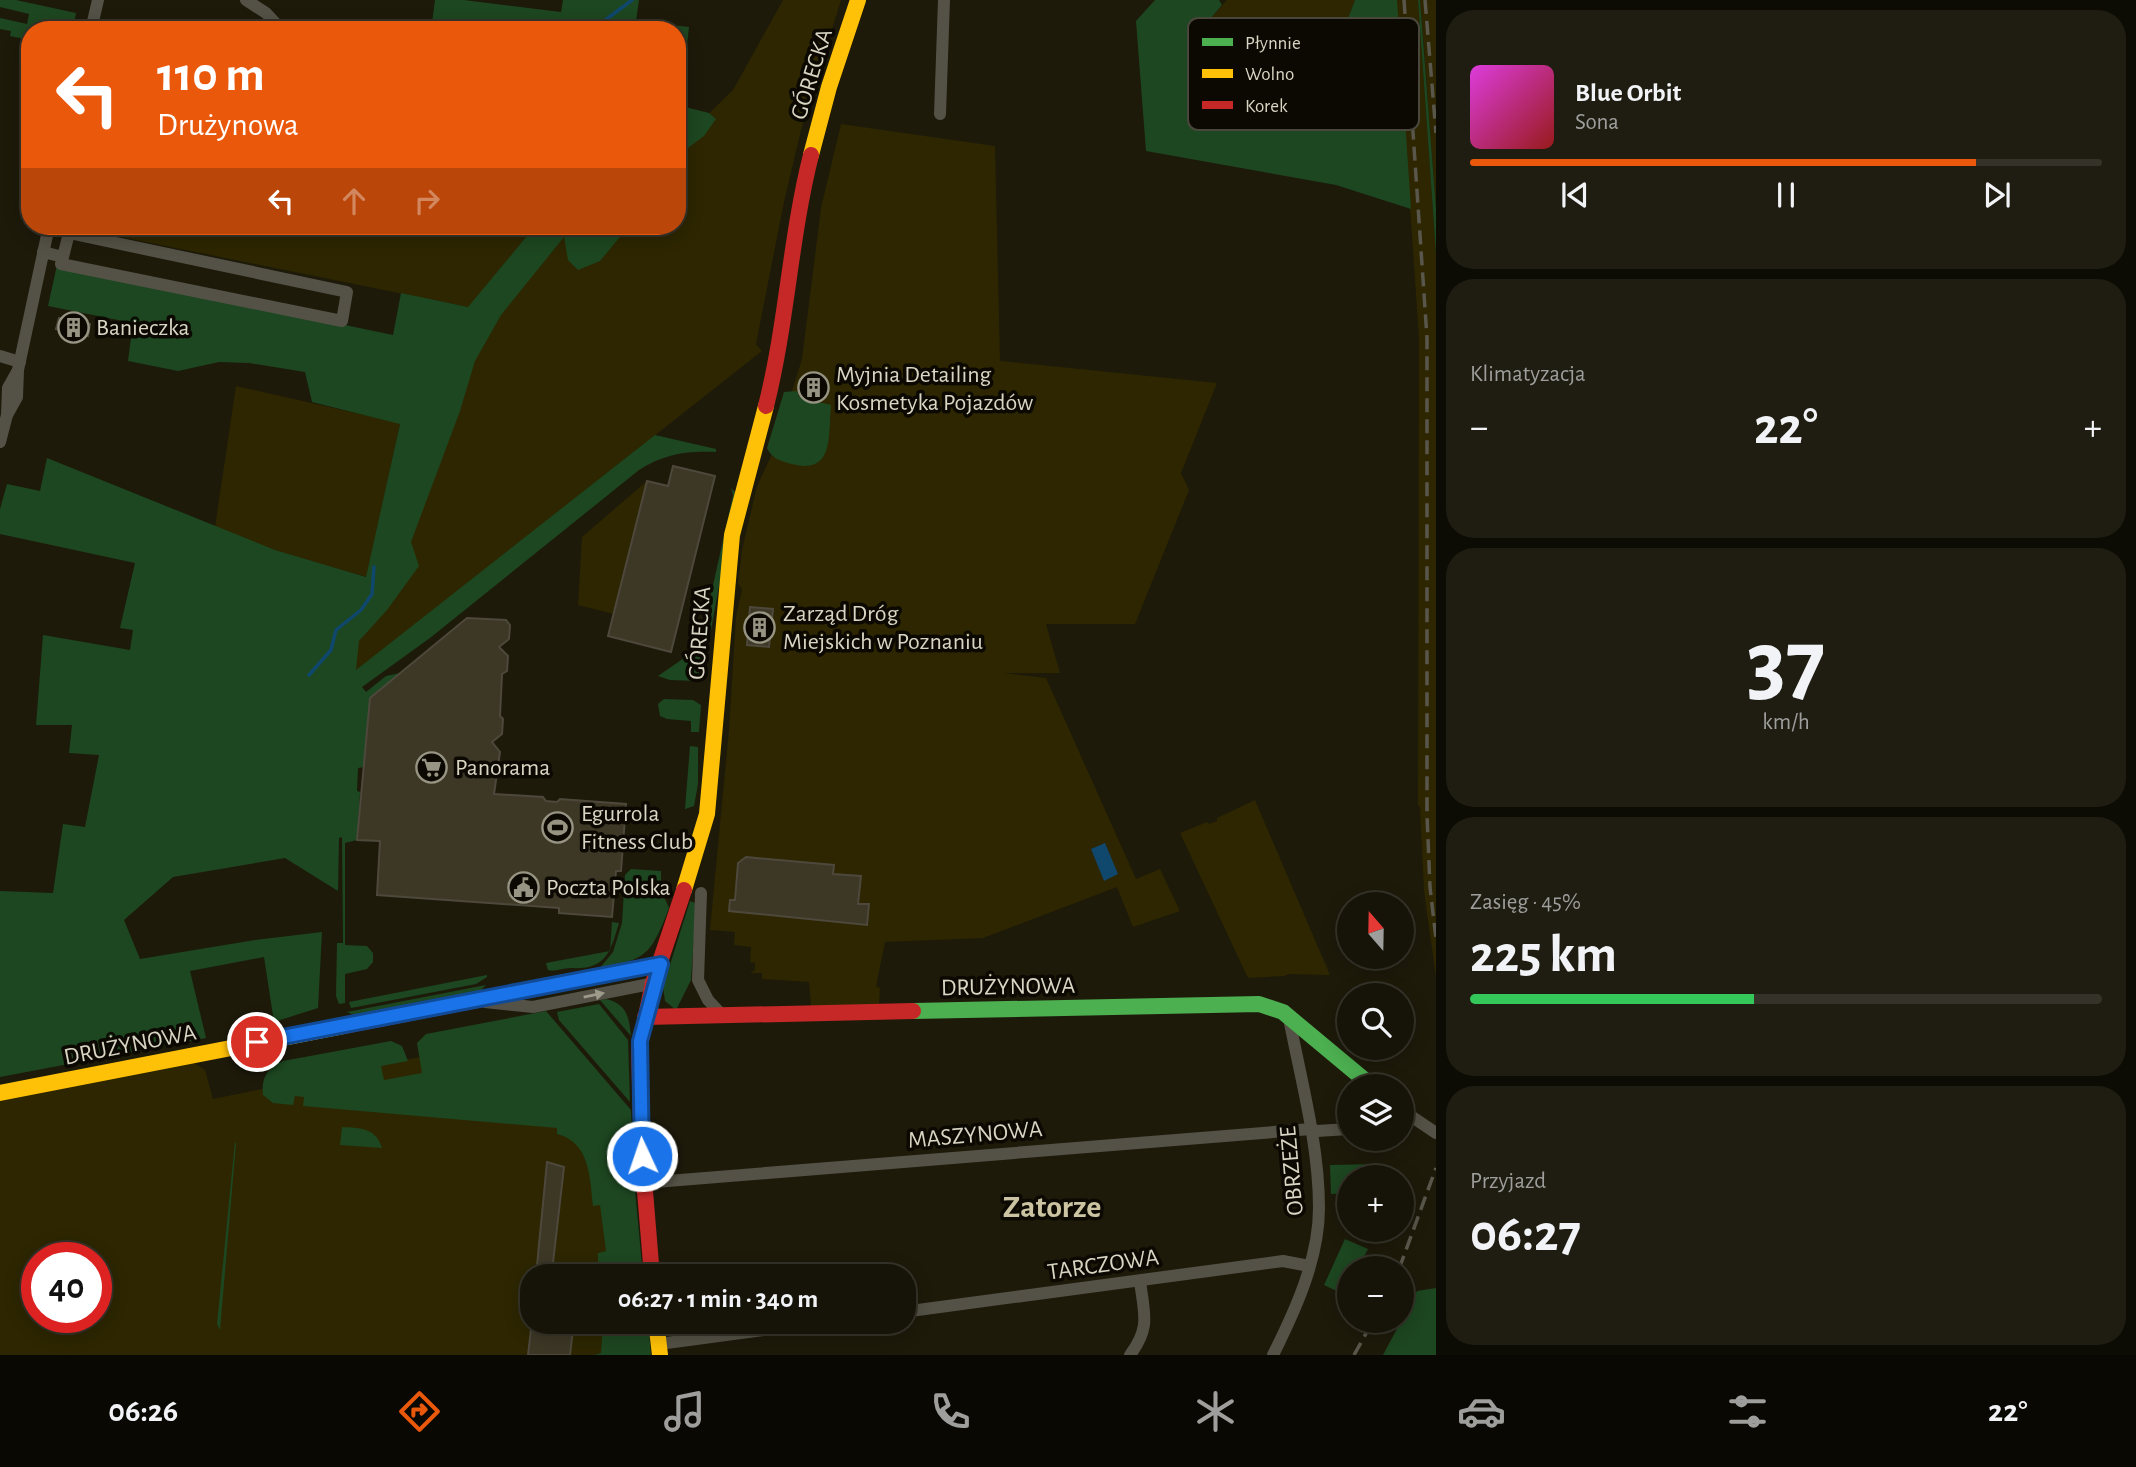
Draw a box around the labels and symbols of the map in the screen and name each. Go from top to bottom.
legend [1188,18,1419,130]
street label: GÓRECKA [785,25,837,123]
text: Płynnie [1245,34,1301,53]
text: Wolno [1245,65,1294,84]
text: Korek [1245,97,1288,116]
building icon: Banieczka [56,310,90,344]
place label: Banieczka [96,316,190,340]
place label: Myjnia Detailing Kosmetyka Pojazdów [836,363,1033,415]
building icon: Myjnia Detailing Kosmetyka Pojazdów [796,371,830,405]
street label: GÓRECKA [683,585,715,681]
place label: Zarząd Dróg Miejskich w Poznaniu [783,602,983,654]
building icon: Zarząd Dróg Miejskich w Poznaniu [743,610,777,644]
supermarket icon: Panorama [415,750,449,784]
place label: Panorama [455,756,550,780]
place label: Egurrola Fitness Club [581,802,693,854]
sports icon: Egurrola Fitness Club [541,810,575,844]
public building icon: Poczta Polska [506,870,540,904]
place label: Poczta Polska [546,876,671,900]
north arrow [1337,892,1414,970]
street label: DRUŻYNOWA [941,973,1076,1000]
one-way arrow [583,989,605,1000]
pin [227,1012,287,1072]
street label: DRUŻYNOWA [62,1019,199,1070]
street label: MASZYNOWA [907,1117,1044,1153]
position arrow [605,1119,679,1193]
street label: OBRZEŻE [1275,1125,1308,1217]
district label: Zatorze [1003,1191,1101,1223]
speed limit sign: 40 [21,1242,112,1333]
street label: TARCZOWA [1046,1245,1160,1285]

